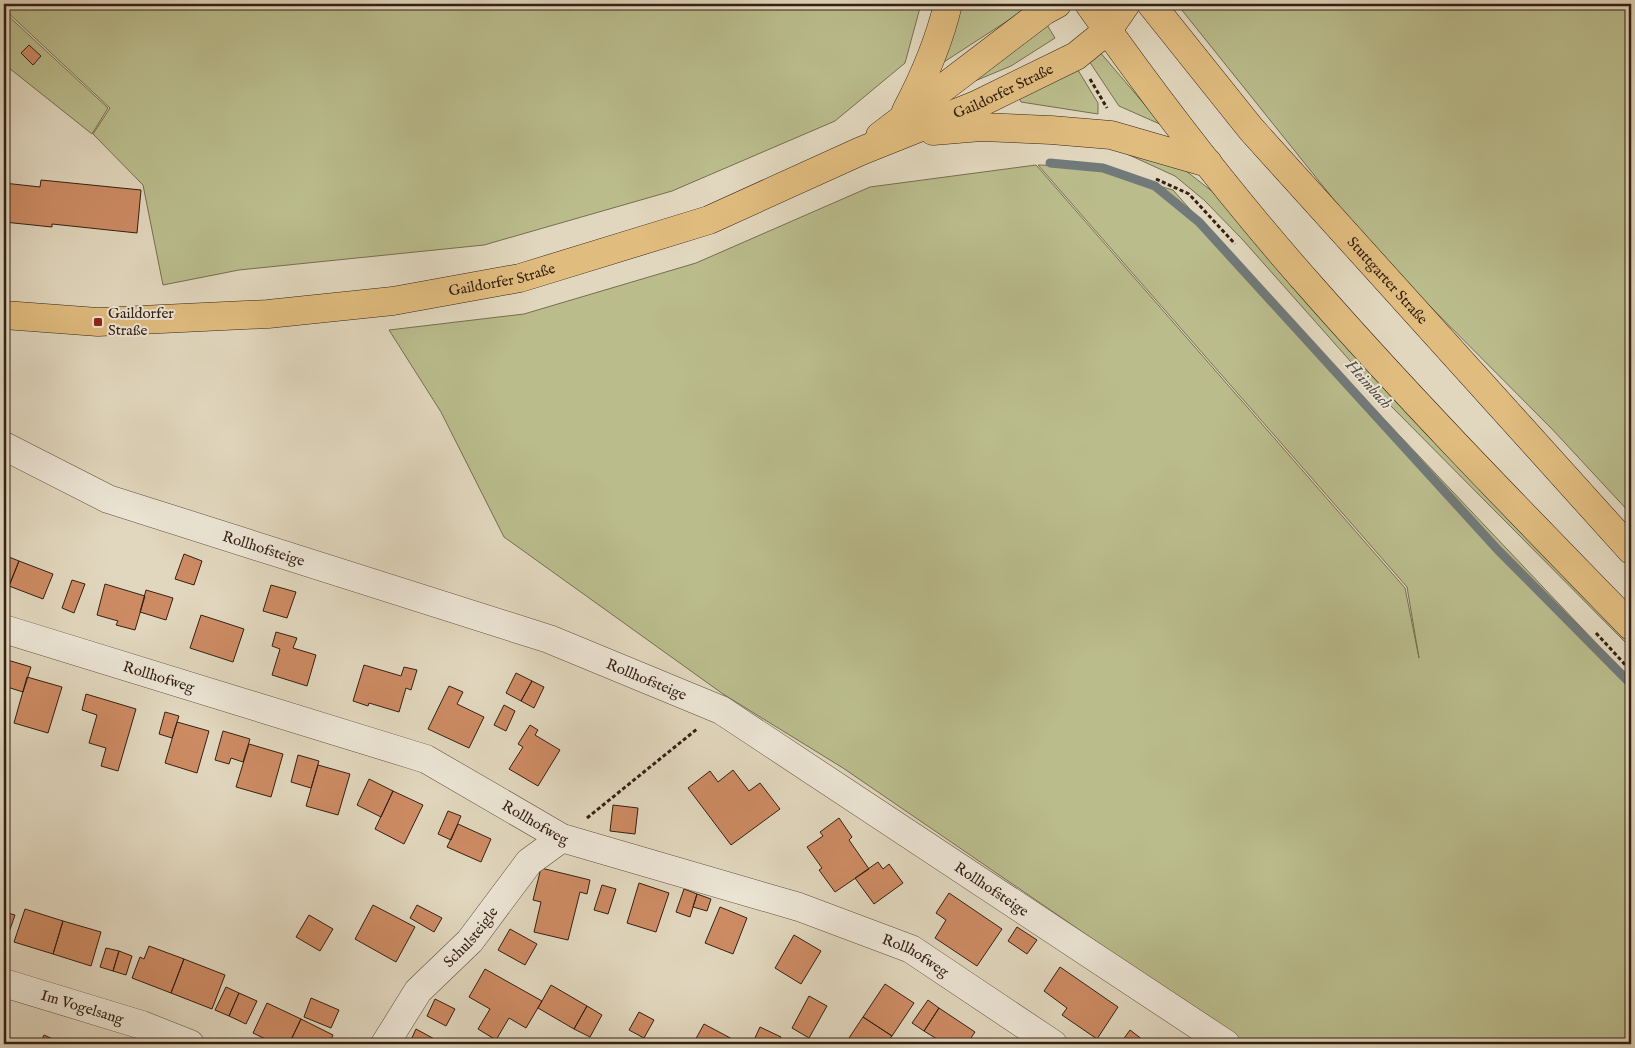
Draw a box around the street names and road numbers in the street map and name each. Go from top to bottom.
street label: Gaildorfer Straße [950,59,1056,123]
street label: Stuttgarter Straße [1343,233,1432,328]
street label: Gaildorfer Straße [447,258,557,300]
street label: Rollhofsteige [220,526,307,570]
street label: Rollhofsteige [603,654,690,704]
street label: Rollhofweg [121,657,198,697]
street label: Rollhofweg [499,796,571,849]
street label: Rollhofsteige [951,858,1033,921]
street label: Schulsteigle [439,903,502,971]
street label: Rollhofweg [879,929,953,982]
street label: Im Vogelsang [39,985,127,1029]

